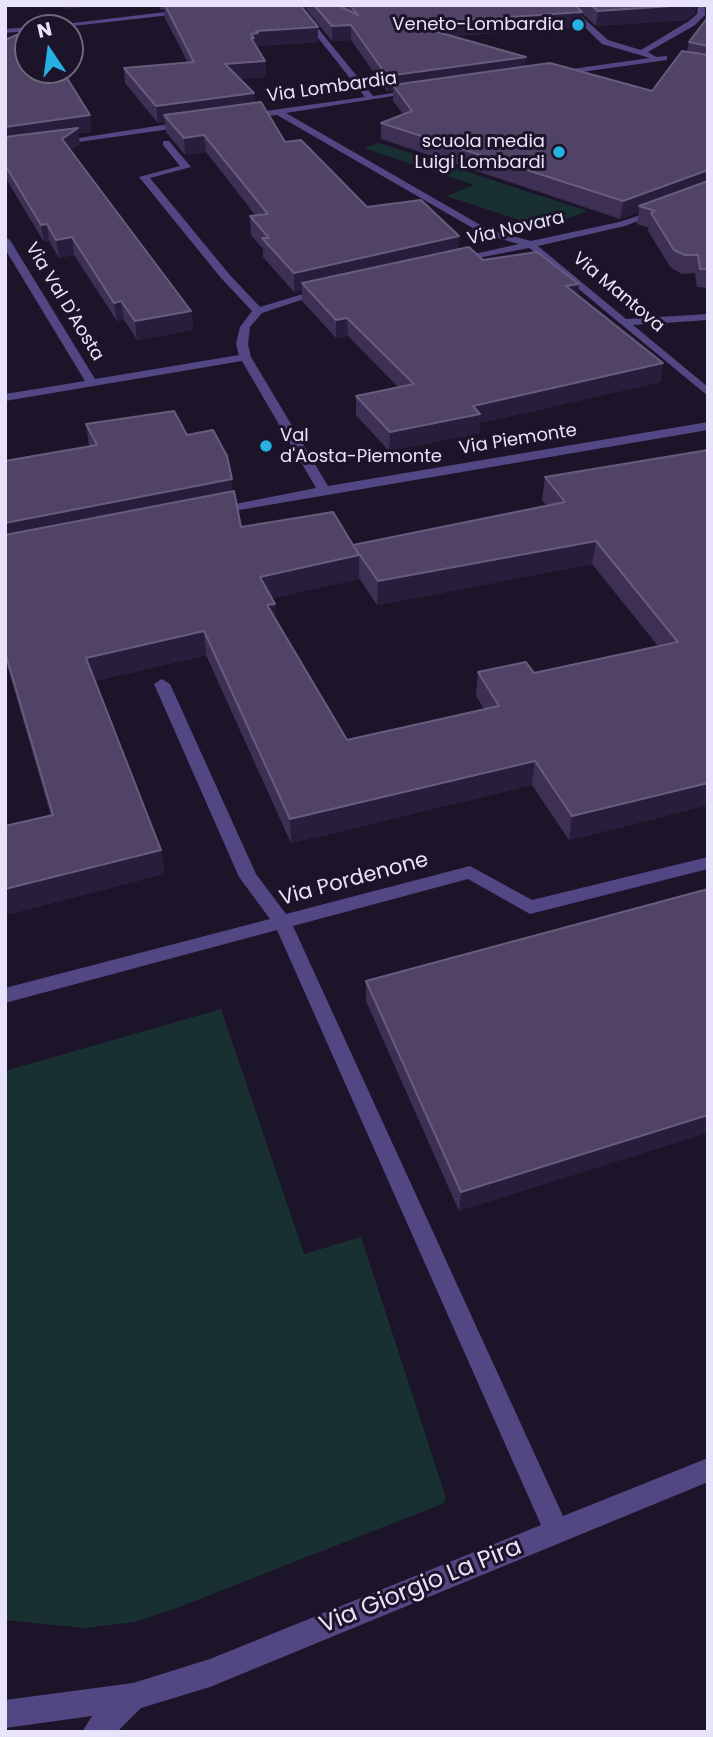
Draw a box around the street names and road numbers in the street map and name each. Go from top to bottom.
street label: Via Lombardia [266,68,398,108]
street label: Via Novara [465,207,567,251]
street label: Via Val D'Aosta [20,239,108,365]
street label: Via Mantova [568,248,668,338]
street label: Via Piemonte [458,420,578,460]
street label: Via Pordenone [277,848,431,912]
street label: Via Giorgio La Pira [316,1533,526,1641]

